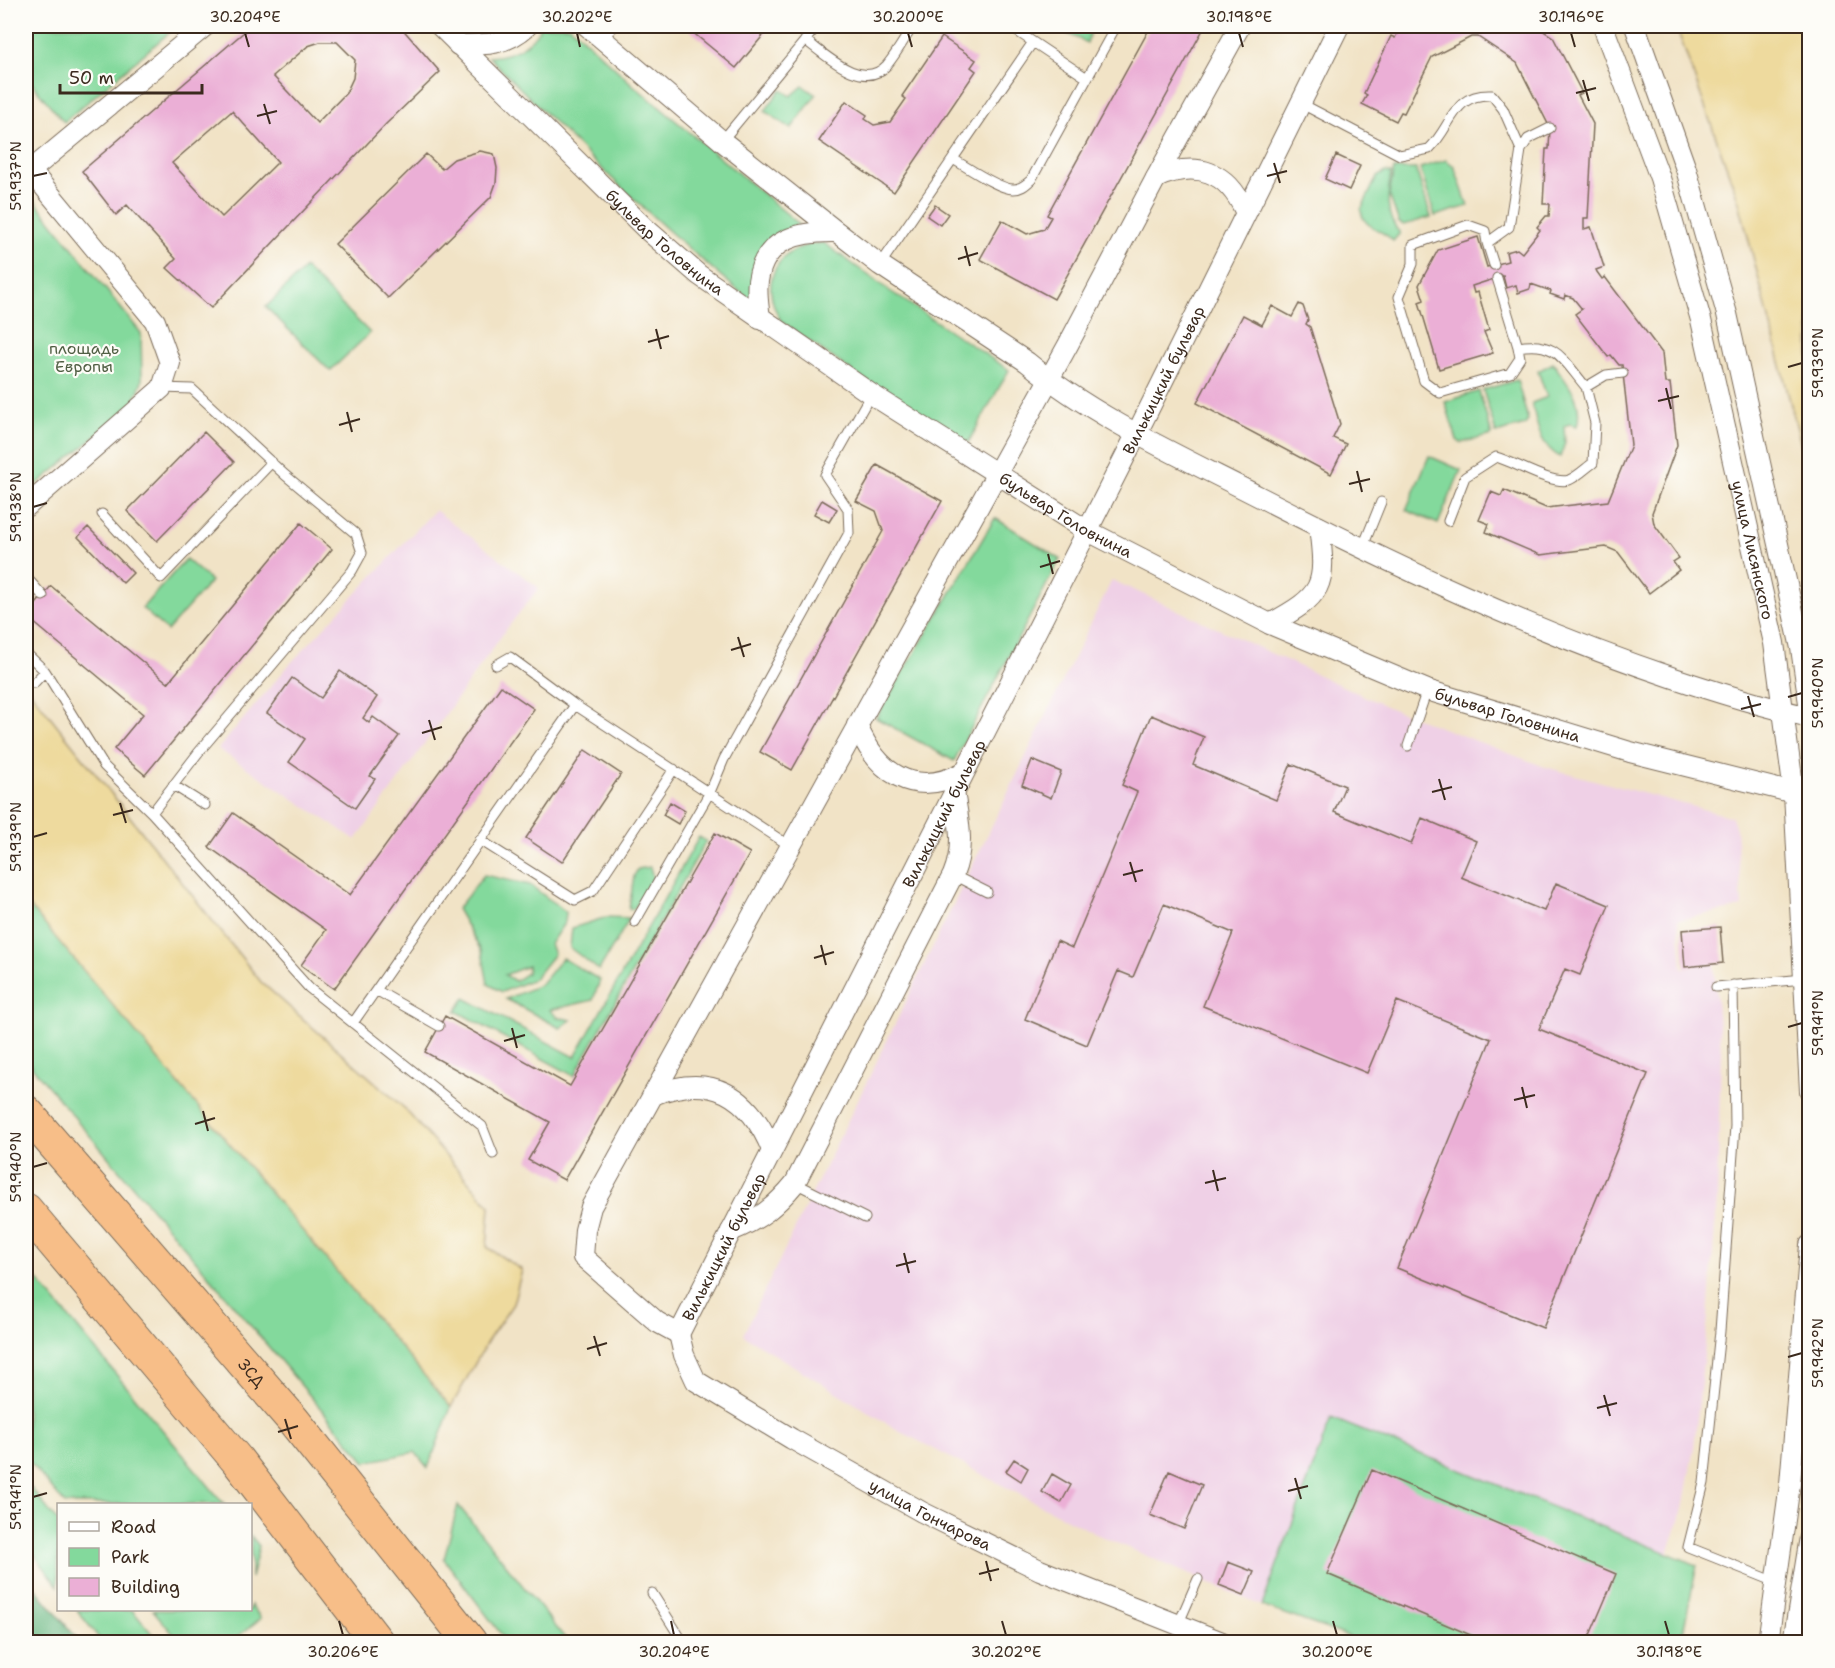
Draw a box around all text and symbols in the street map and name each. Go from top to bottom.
text: 30.204°E [209,7,281,27]
text: 30.202°E [542,7,612,27]
text: 30.200°E [872,7,944,27]
text: 30.198°E [1206,7,1272,27]
text: 30.196°E [1538,7,1604,27]
scale bar [60,57,202,95]
text: 50 m [69,66,114,90]
text: 59.937°N [6,141,26,211]
street label: бульвар Головнина [601,184,728,300]
street label: Вилькицкий бульвар [1117,302,1209,458]
text: 59.939°N [1808,328,1828,398]
park label: площадь Европы [49,338,119,377]
street label: бульвар Головнина [995,467,1136,562]
text: 59.938°N [6,472,26,542]
street label: улица Лисянского [1727,478,1779,622]
text: 59.940°N [1808,657,1828,729]
street label: бульвар Головнина [1432,682,1583,747]
street label: Вилькицкий бульвар [897,736,990,891]
text: 59.939°N [6,802,26,872]
text: 59.941°N [1808,990,1828,1056]
text: 59.940°N [6,1131,26,1203]
street label: Вилькицкий бульвар [677,1169,770,1324]
text: 59.942°N [1808,1318,1828,1388]
street label: ЗСД [234,1354,270,1391]
text: 59.941°N [6,1464,26,1530]
street label: улица Гончарова [866,1474,995,1555]
legend [57,1503,252,1611]
text: Road [111,1515,156,1539]
text: Park [111,1545,150,1569]
text: Building [111,1575,180,1599]
text: 30.206°E [307,1642,379,1662]
text: 30.204°E [638,1642,710,1662]
text: 30.202°E [971,1642,1041,1662]
text: 30.200°E [1301,1642,1373,1662]
text: 30.198°E [1636,1642,1702,1662]

